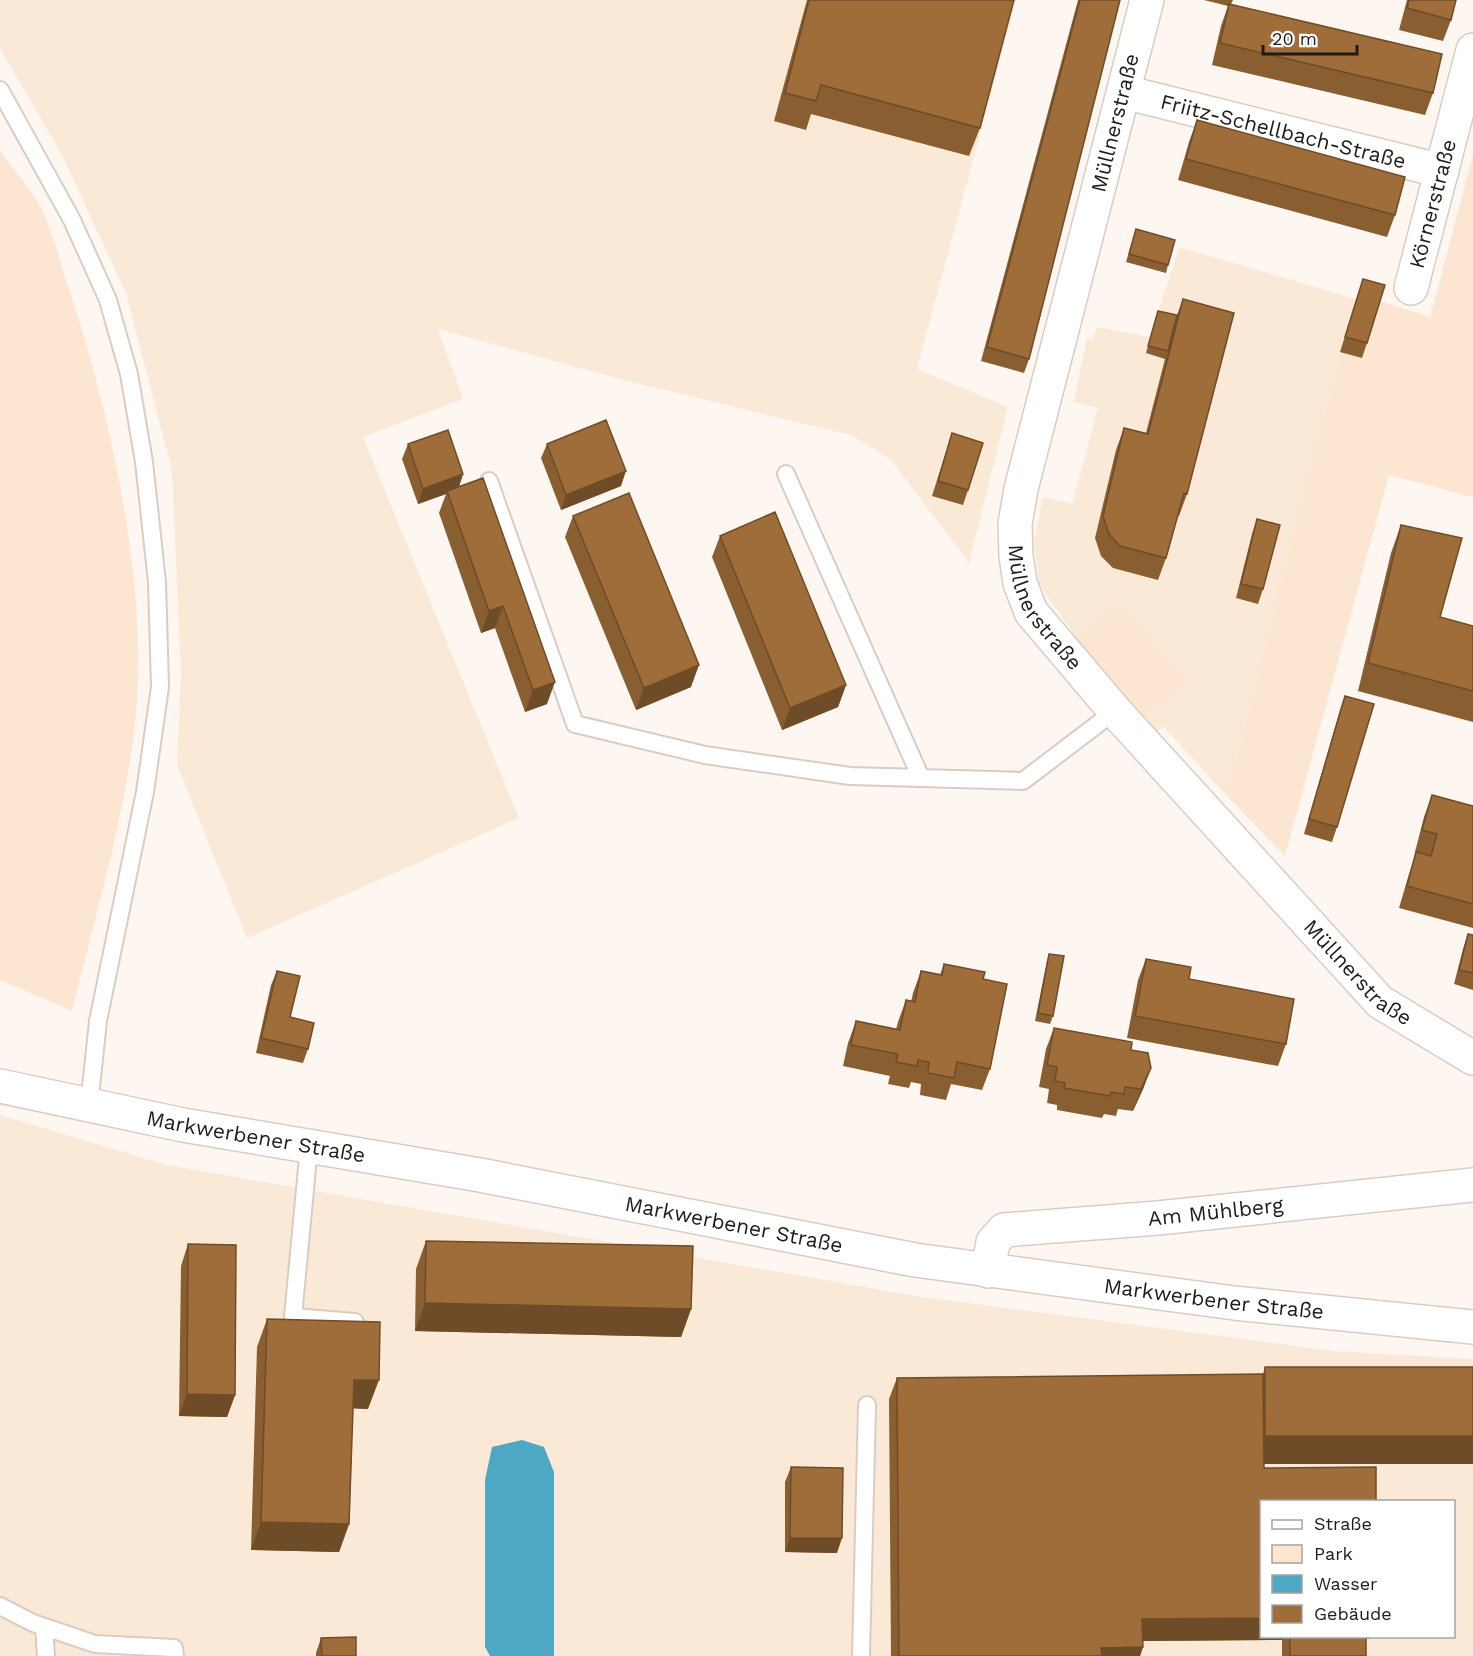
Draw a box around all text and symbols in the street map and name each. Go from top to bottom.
scale bar [1263,18,1358,56]
text: 20 m [1272,28,1317,49]
street label: Müllnerstraße [1085,51,1144,195]
street label: Friitz-Schellbach-Straße [1158,89,1409,174]
street label: Körnerstraße [1404,136,1461,271]
street label: Müllnerstraße [1004,544,1088,675]
street label: Müllnerstraße [1299,914,1417,1030]
street label: Markwerbener Straße [145,1105,367,1167]
street label: Markwerbener Straße [623,1191,845,1258]
street label: Am Mühlberg [1147,1192,1285,1231]
street label: Markwerbener Straße [1102,1273,1325,1324]
legend [1260,1500,1455,1638]
text: Straße [1314,1513,1372,1534]
text: Park [1314,1543,1353,1564]
text: Wasser [1314,1573,1377,1594]
text: Gebäude [1314,1603,1392,1624]

